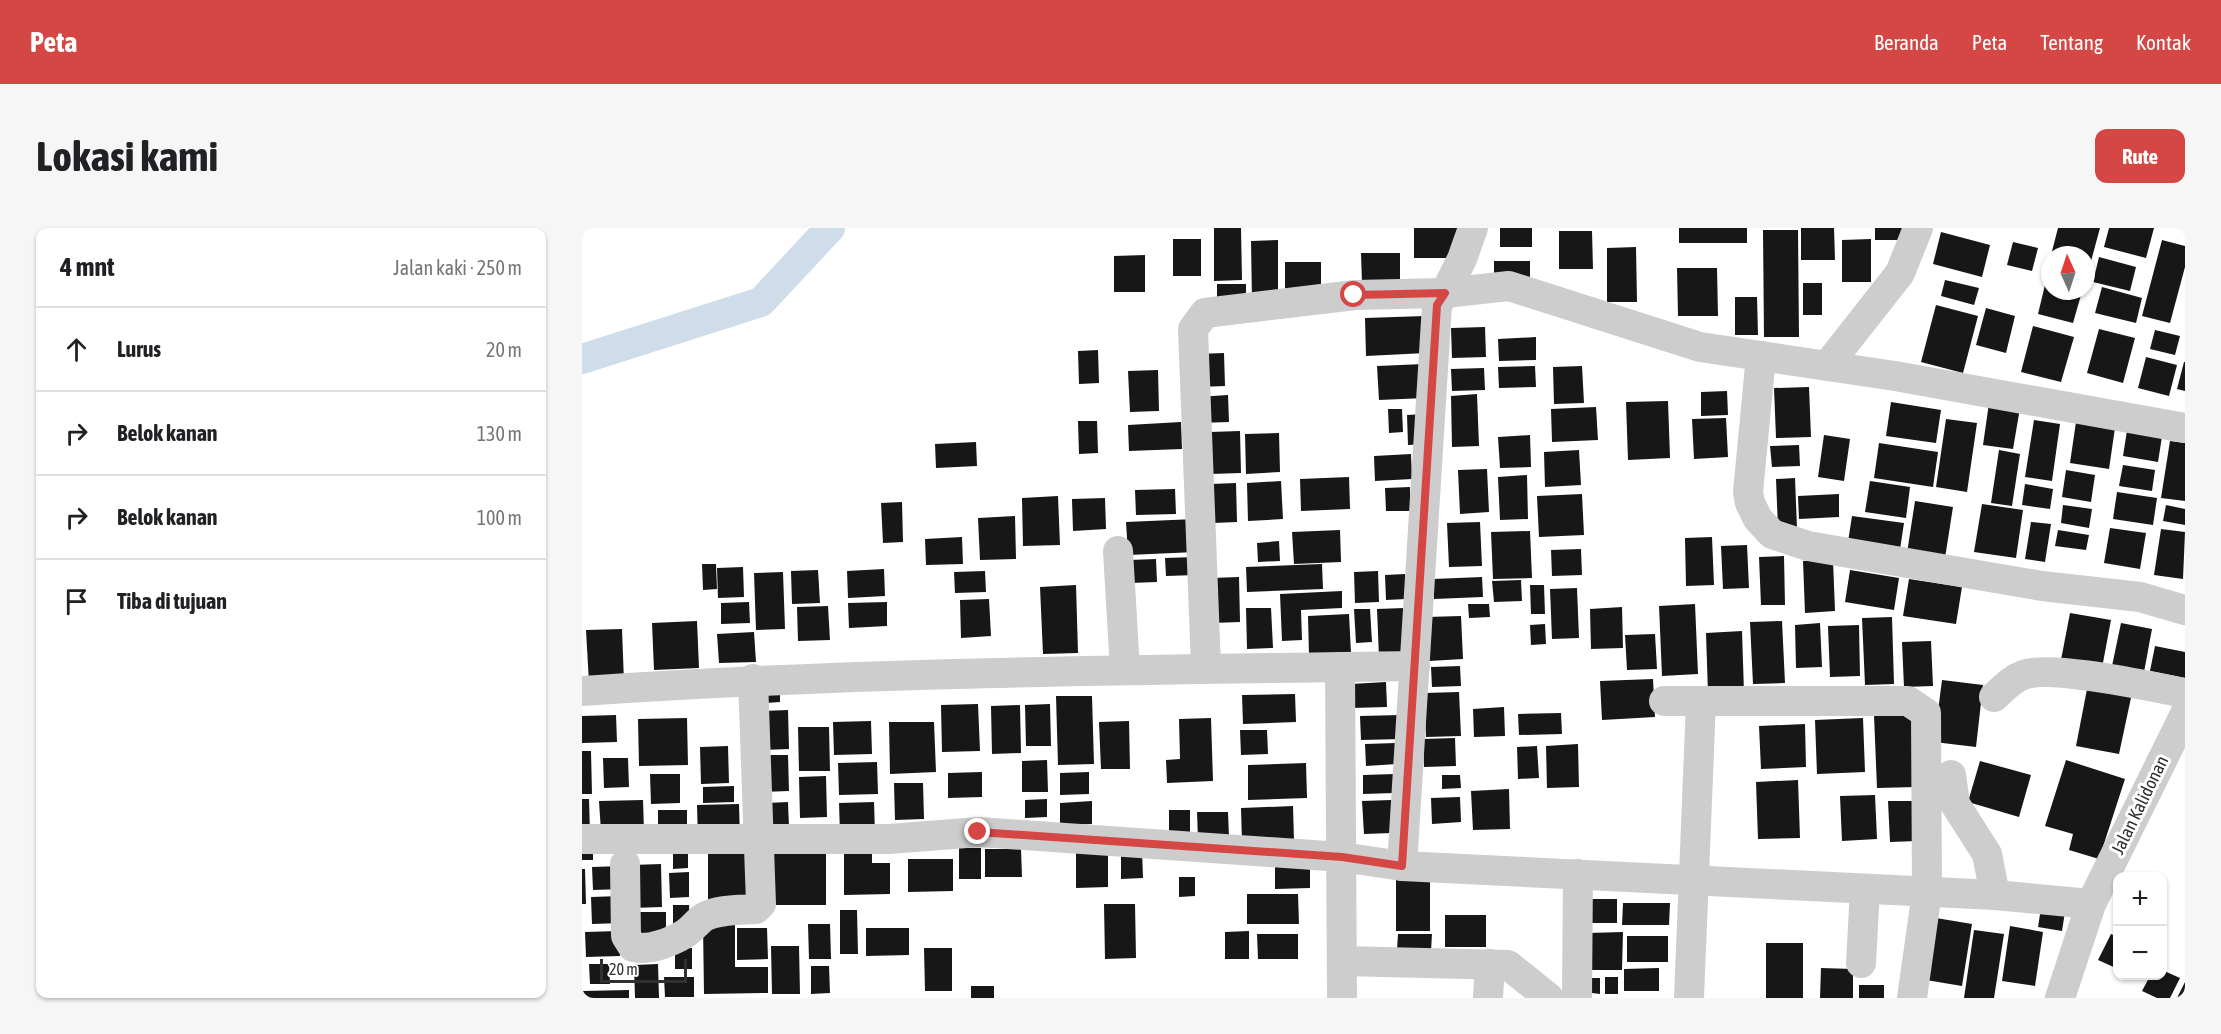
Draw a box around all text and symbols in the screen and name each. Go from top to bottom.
text: Peta [30,26,77,58]
text: Beranda [1874,30,1939,54]
text: Peta [1972,30,2007,54]
text: Tentang [2040,30,2103,54]
text: Kontak [2136,30,2191,54]
button: Rute [2095,129,2185,183]
text: Lokasi kami [36,132,218,180]
north arrow [2041,246,2095,300]
text: 4 mnt [60,252,115,282]
text: Jalan kaki · 250 m [393,256,522,279]
route start [1340,281,1366,307]
icon: ahead [60,333,93,366]
text: Lurus [117,336,161,362]
text: 20 m [486,338,522,361]
icon: right [60,417,93,450]
text: Belok kanan [117,420,218,446]
text: 130 m [477,422,522,445]
icon: right [60,501,93,534]
text: Belok kanan [117,504,218,530]
text: 100 m [477,506,522,529]
icon: arrive [60,585,93,618]
text: Tiba di tujuan [117,588,227,614]
street label: Jalan Kalidonan [2107,752,2172,857]
route end [964,818,990,844]
map controls [2113,872,2167,980]
button: + [2113,872,2167,926]
button: − [2113,926,2167,980]
scale bar [600,956,687,984]
text: 20 m [609,960,638,978]

